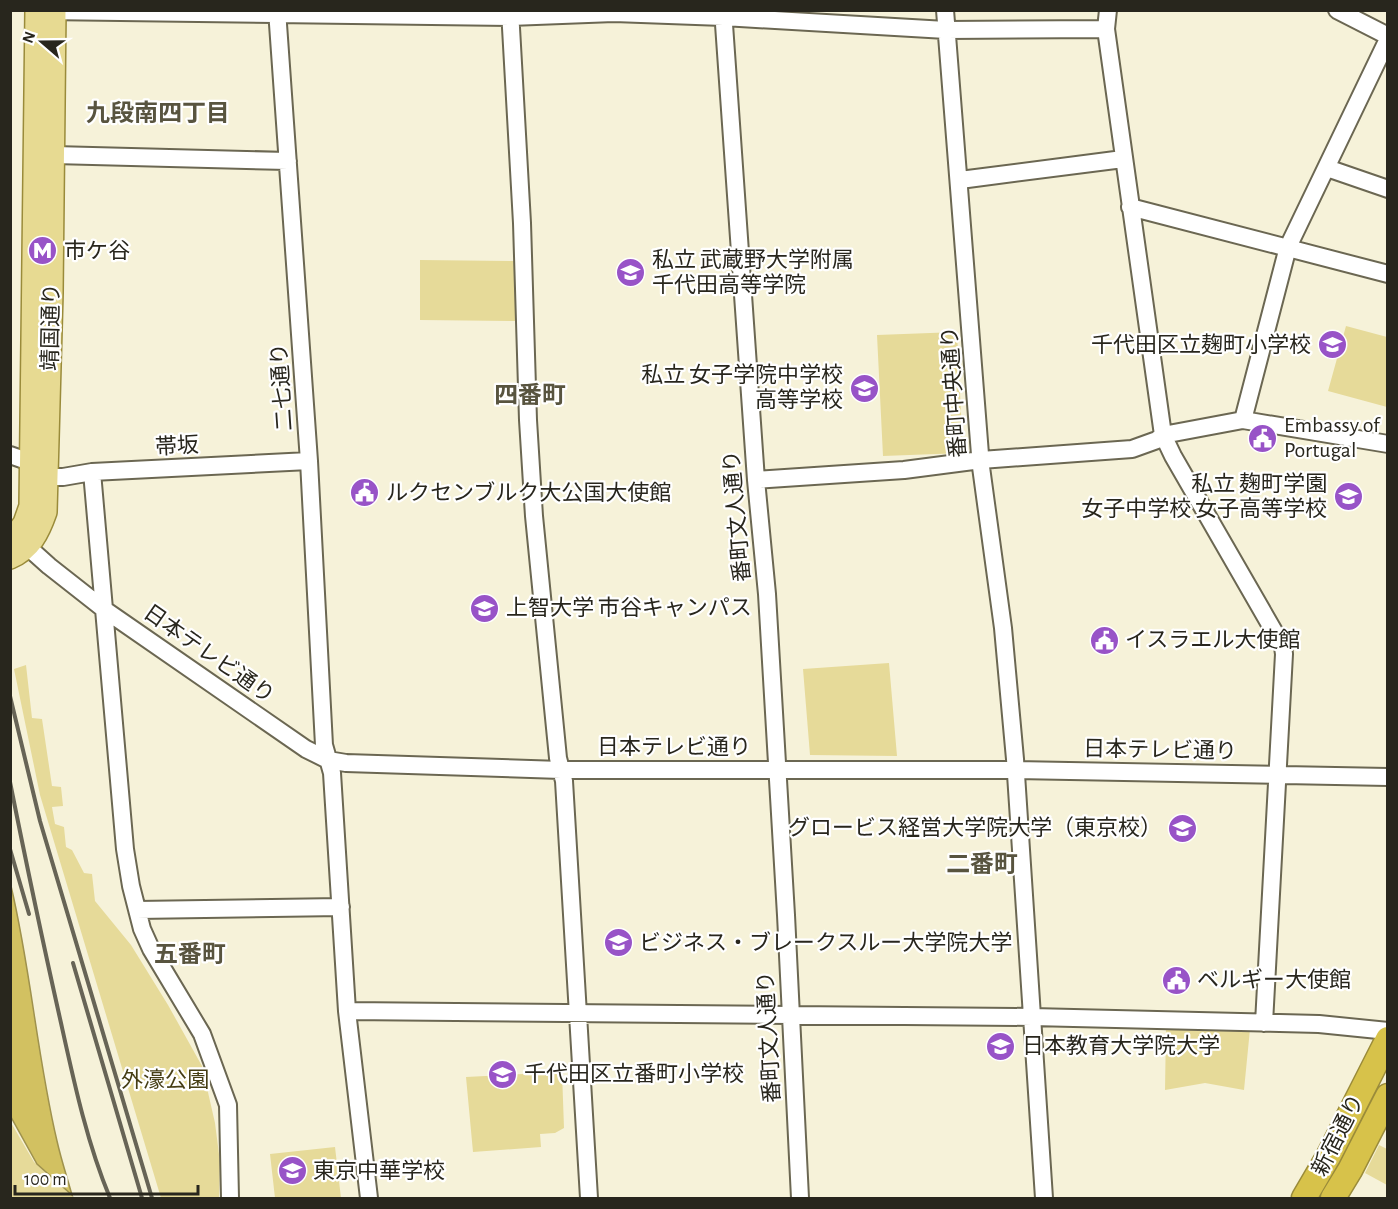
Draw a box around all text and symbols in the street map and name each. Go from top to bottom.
north arrow [12,12,72,72]
text: N [19,29,38,45]
district label: 九段南四丁目 [86,100,230,126]
metro station icon: 市ケ谷 [27,235,59,267]
place label: 市ケ谷 [64,239,130,262]
place label: 私立 武蔵野大学附属 千代田高等学院 [652,248,854,296]
school or university icon: 私立 武蔵野大学附属 千代田高等学院 [615,257,647,289]
street label: 靖国通り [38,283,63,371]
street label: 番町中央通り [937,325,970,459]
school or university icon: 千代田区立麹町小学校 [1316,329,1348,361]
place label: 千代田区立麹町小学校 [1091,333,1311,356]
street label: 二七通り [267,342,296,432]
place label: 私立 女子学院中学校 高等学校 [641,363,843,411]
school or university icon: 私立 女子学院中学校 高等学校 [848,372,880,404]
district label: 四番町 [494,382,566,408]
place label: Embassy of Portugal [1284,414,1381,461]
public building icon: Embassy of Portugal [1247,422,1279,454]
street label: 帯坂 [154,433,200,458]
street label: 番町文人通り [719,449,754,583]
place label: 私立 麹町学園 女子中学校 女子高等学校 [1081,472,1327,520]
public building icon: ルクセンブルク大公国大使館 [349,477,381,509]
place label: ルクセンブルク大公国大使館 [386,481,671,504]
school or university icon: 私立 麹町学園 女子中学校 女子高等学校 [1332,481,1364,513]
school or university icon: 上智大学 市谷キャンパス [469,592,501,624]
place label: 上智大学 市谷キャンパス [506,596,752,619]
street label: 日本テレビ通り [140,600,279,707]
public building icon: イスラエル大使館 [1088,624,1120,656]
place label: イスラエル大使館 [1125,628,1300,651]
street label: 日本テレビ通り [597,735,751,758]
street label: 日本テレビ通り [1083,737,1237,762]
school or university icon: グロービス経営大学院大学（東京校） [1167,812,1199,844]
place label: グロービス経営大学院大学（東京校） [788,816,1162,839]
district label: 二番町 [946,851,1018,877]
school or university icon: ビジネス・ブレークスルー大学院大学 [602,927,634,959]
place label: ビジネス・ブレークスルー大学院大学 [639,931,1012,954]
district label: 五番町 [154,941,226,967]
public building icon: ベルギー大使館 [1160,964,1192,996]
place label: ベルギー大使館 [1197,968,1351,991]
street label: 番町文人通り [754,971,783,1104]
school or university icon: 日本教育大学院大学 [985,1030,1017,1062]
place label: 日本教育大学院大学 [1022,1034,1220,1057]
school or university icon: 千代田区立番町小学校 [487,1058,519,1090]
place label: 千代田区立番町小学校 [524,1062,744,1085]
park label: 外濠公園 [121,1068,209,1091]
street label: 新宿通り [1307,1090,1368,1179]
school or university icon: 東京中華学校 [276,1155,308,1187]
scale bar [15,1158,198,1196]
place label: 東京中華学校 [313,1159,445,1182]
text: 100 m [24,1171,67,1189]

